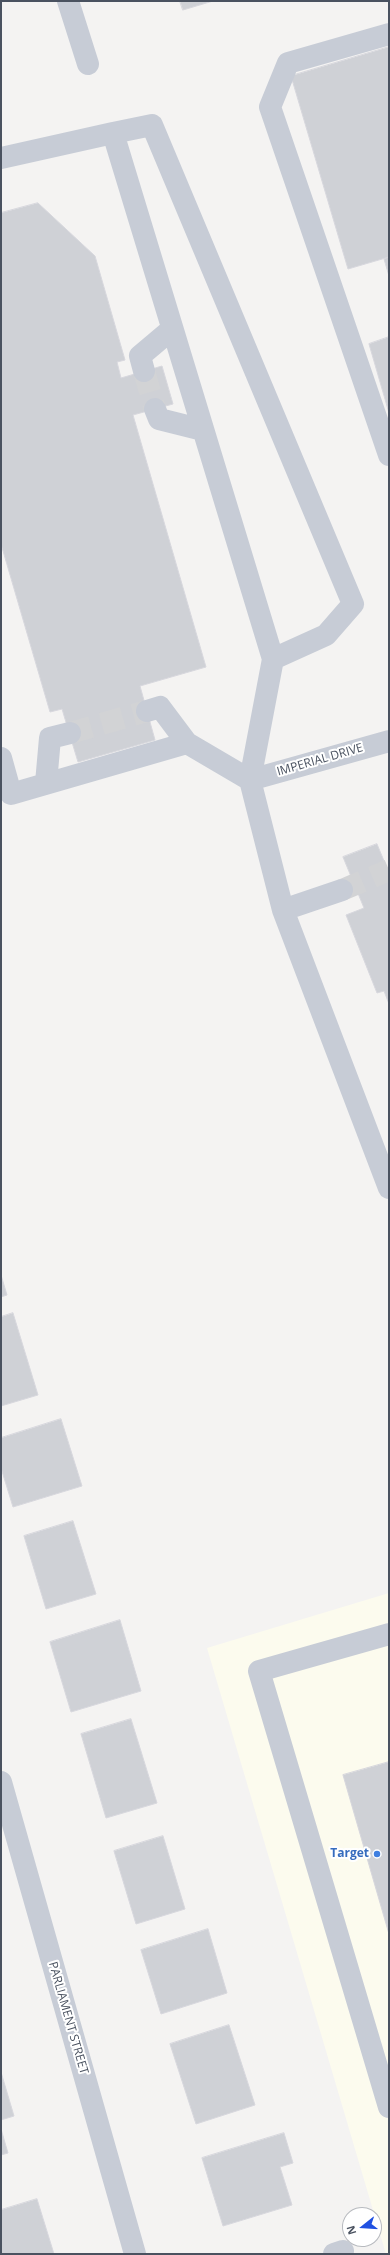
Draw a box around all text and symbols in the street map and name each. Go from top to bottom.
street label: IMPERIAL DRIVE [275,741,365,779]
place label: Target [330,1847,369,1861]
marker: Target [372,1849,382,1859]
street label: PARLIAMENT STREET [45,1960,91,2076]
north arrow [342,2207,382,2247]
text: N [343,2224,359,2237]

